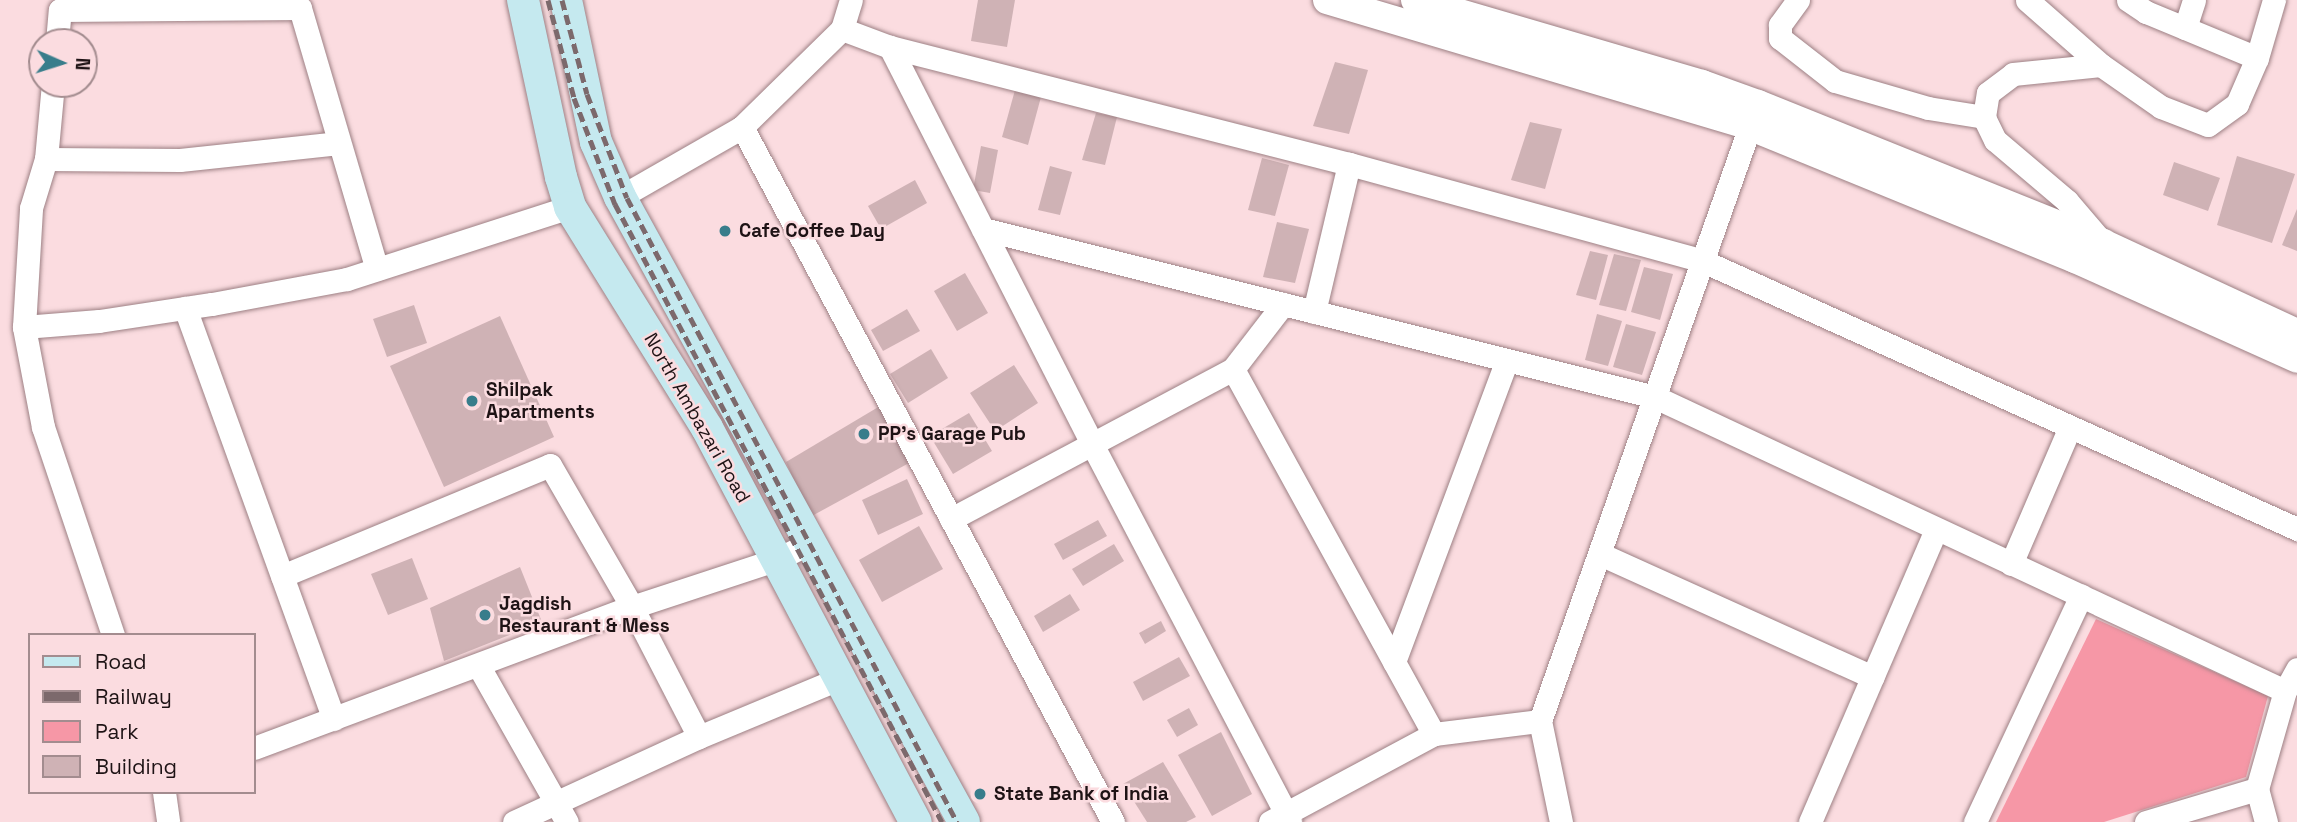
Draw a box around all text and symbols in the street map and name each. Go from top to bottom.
north arrow [28,28,98,98]
text: N [70,57,95,71]
place label: Cafe Coffee Day [739,220,885,242]
marker: Cafe Coffee Day [717,223,733,239]
street label: North Ambazari Road [639,329,755,507]
place label: Shilpak Apartments [486,379,595,423]
marker: Shilpak Apartments [464,393,480,409]
place label: PP's Garage Pub [878,423,1026,445]
marker: PP's Garage Pub [856,426,872,442]
place label: Jagdish Restaurant & Mess [499,593,670,637]
marker: Jagdish Restaurant & Mess [477,607,493,623]
legend [28,633,256,794]
text: Road [95,648,147,675]
text: Railway [95,683,172,710]
text: Park [95,718,139,745]
text: Building [95,753,177,780]
place label: State Bank of India [994,783,1169,805]
marker: State Bank of India [972,786,988,802]

